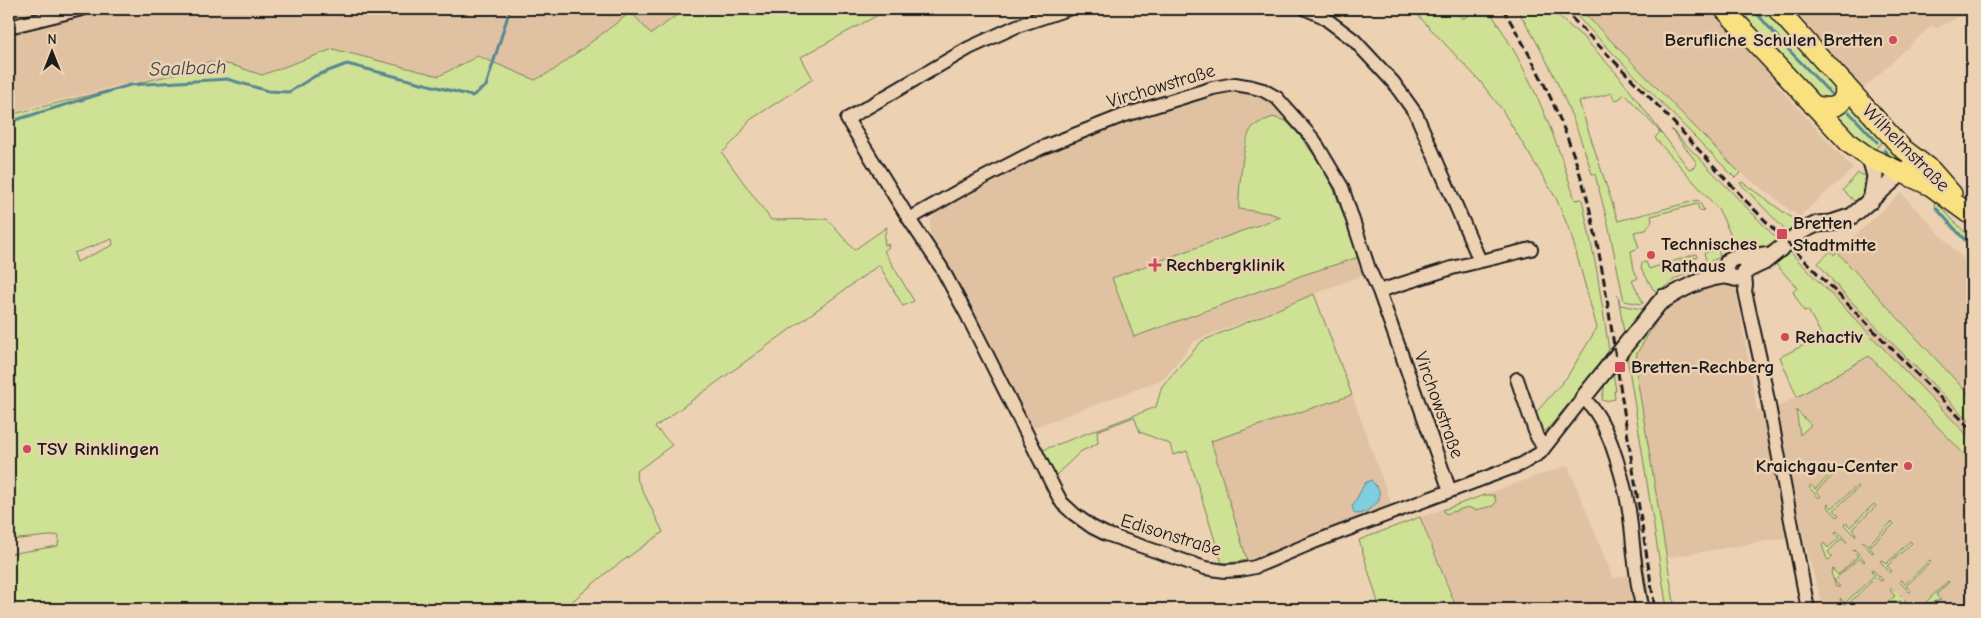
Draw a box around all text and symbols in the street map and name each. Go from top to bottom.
north arrow [28,28,78,78]
place label: Berufliche Schulen Bretten [1665,29,1883,51]
text: N [47,31,57,48]
marker: Berufliche Schulen Bretten [1887,34,1899,46]
water label: Saalbach [149,55,227,81]
street label: Virchowstraße [1104,59,1218,113]
street label: Wilhelmstraße [1858,100,1954,196]
place label: Bretten Stadtmitte [1793,212,1876,256]
marker: Bretten Stadtmitte [1775,227,1789,241]
place label: Technisches Rathaus [1661,233,1757,277]
marker: Technisches Rathaus [1645,249,1657,261]
place label: Rechbergklinik [1166,254,1285,276]
marker: Rechbergklinik [1148,258,1162,272]
place label: Rehactiv [1795,326,1863,348]
marker: Rehactiv [1779,331,1791,343]
street label: Virchowstraße [1410,349,1468,461]
place label: Bretten-Rechberg [1631,356,1775,378]
marker: Bretten-Rechberg [1613,360,1627,374]
place label: TSV Rinklingen [37,438,159,460]
marker: TSV Rinklingen [21,443,33,455]
place label: Kraichgau-Center [1755,455,1898,477]
marker: Kraichgau-Center [1902,460,1914,472]
street label: Edisonstraße [1118,509,1224,561]

